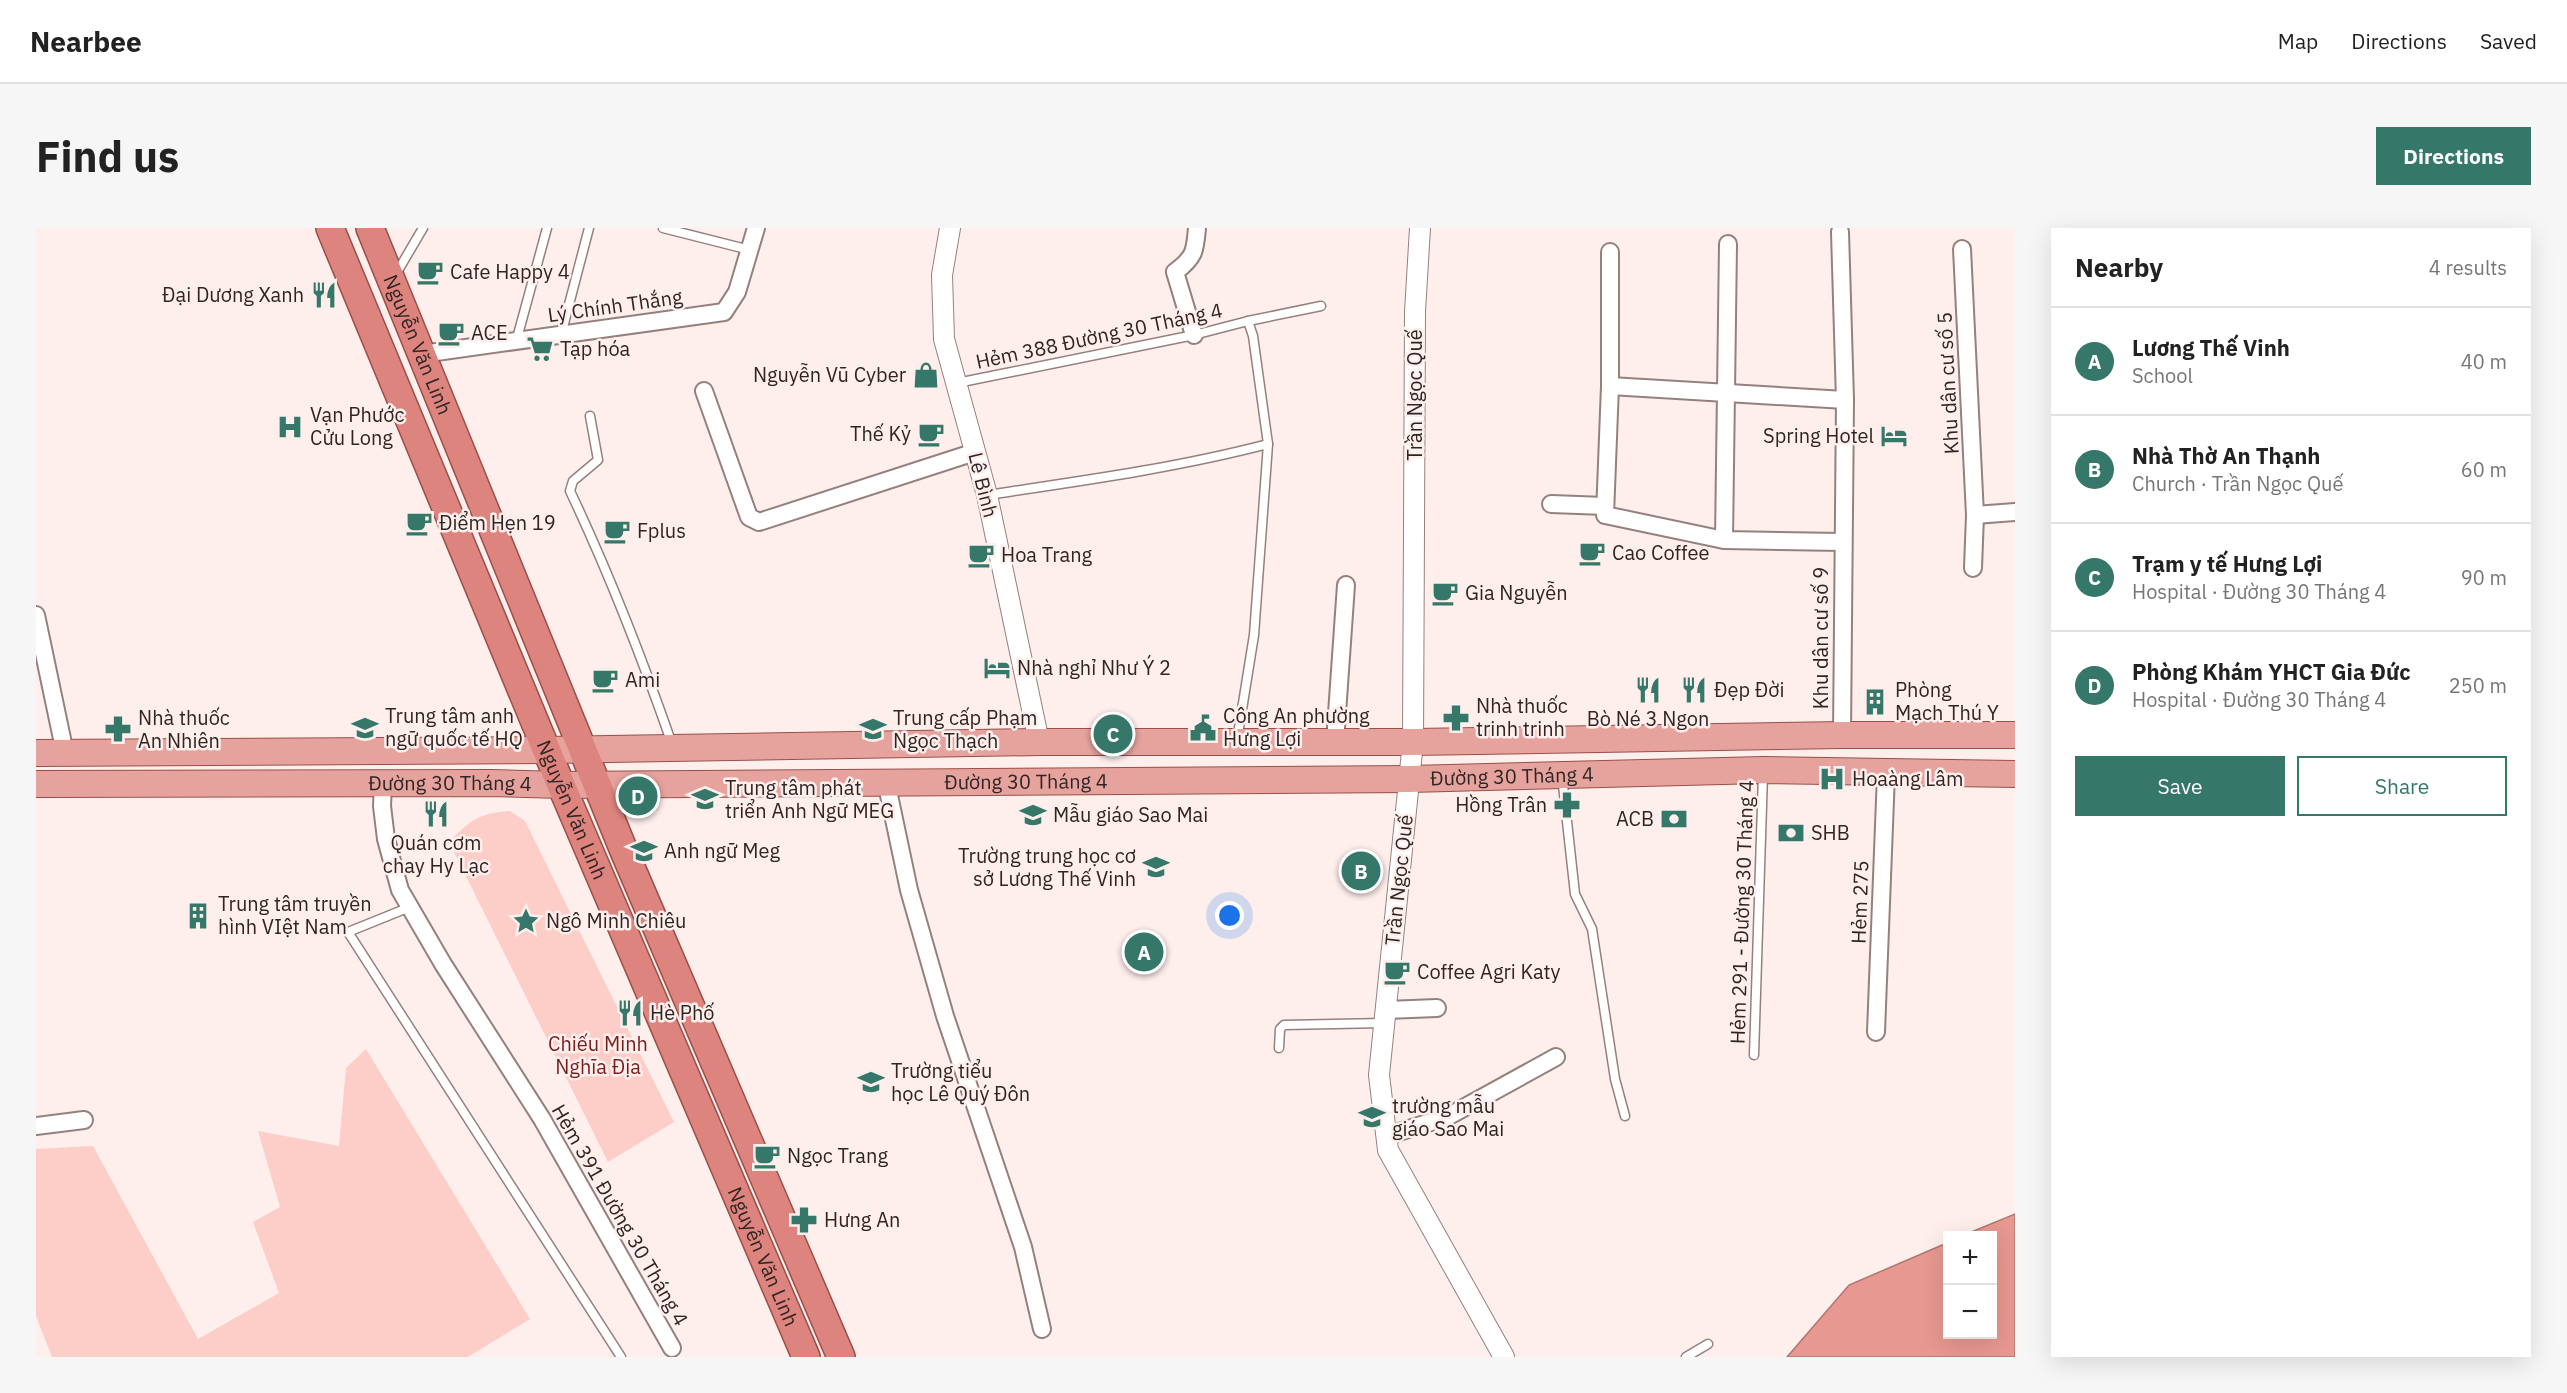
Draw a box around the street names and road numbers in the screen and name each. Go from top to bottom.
street label: Nguyễn Văn Linh [377,270,459,419]
street label: Lý Chính Thắng [546,283,684,328]
street label: Hẻm 388 Đường 30 Tháng 4 [973,296,1225,375]
street label: Khu dân cư số 5 [1930,311,1965,455]
street label: Trần Ngọc Quế [1401,329,1428,461]
street label: Lê Bình [962,449,1005,520]
street label: Khu dân cư số 9 [1807,567,1834,709]
street label: Nguyễn Văn Linh [531,736,614,883]
street label: Đường 30 Tháng 4 [1430,760,1594,791]
street label: Đường 30 Tháng 4 [944,767,1108,795]
street label: Đường 30 Tháng 4 [368,769,532,797]
street label: Hẻm 291 - Đường 30 Tháng 4 [1723,779,1760,1044]
street label: Trần Ngọc Quế [1378,813,1419,947]
street label: Hẻm 275 [1845,860,1874,944]
street label: Hẻm 391 Đường 30 Tháng 4 [546,1099,695,1330]
street label: Nguyễn Văn Linh [722,1182,805,1330]

